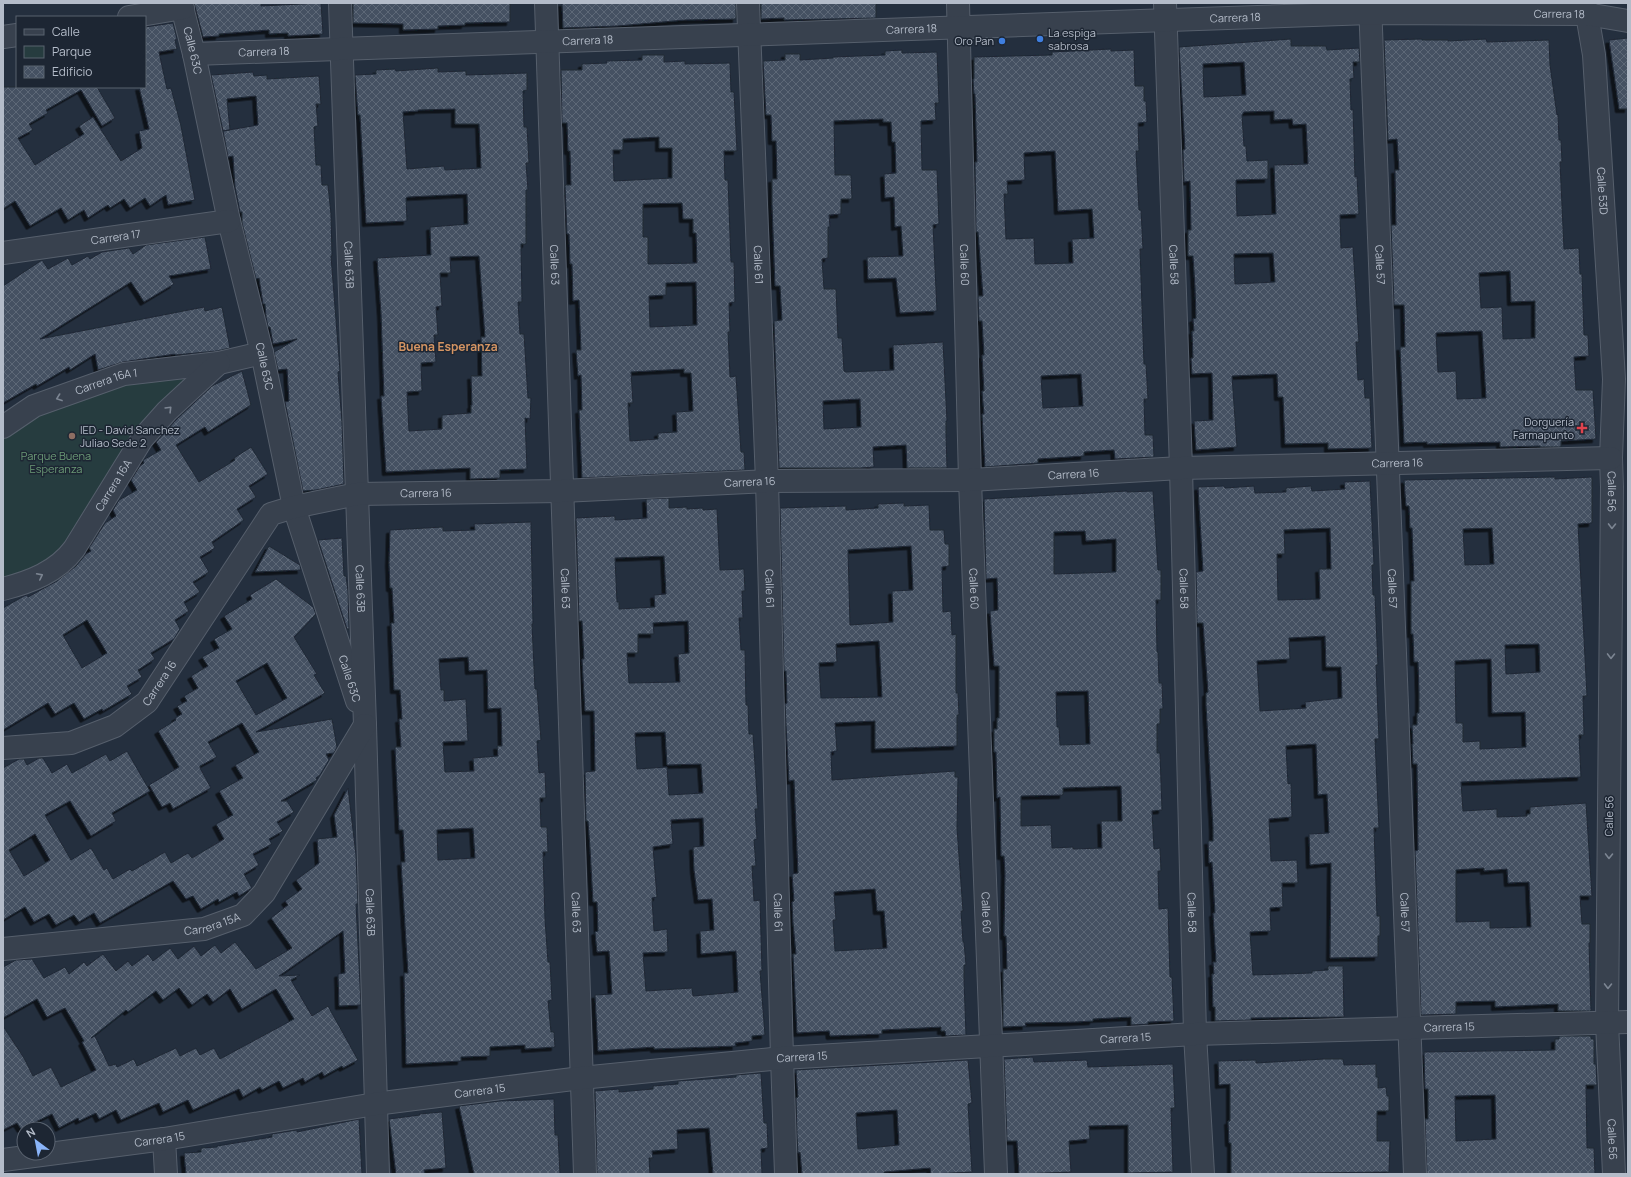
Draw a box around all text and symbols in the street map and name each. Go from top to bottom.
street label: Carrera 18 [1534,6,1585,21]
street label: Carrera 18 [1210,9,1261,26]
legend [16,16,146,88]
street label: Carrera 18 [886,20,937,37]
text: Calle [52,23,80,40]
street label: Calle 63C [180,25,206,76]
place label: La espiga sabrosa [1048,25,1096,53]
street label: Carrera 18 [562,31,614,48]
place label: Oro Pan [954,33,994,48]
marker: La espiga sabrosa [1035,34,1045,44]
marker: Oro Pan [997,36,1007,46]
text: Parque [52,43,91,60]
street label: Carrera 18 [238,43,290,59]
text: Edificio [52,63,92,80]
street label: Calle 53D [1594,167,1612,215]
street label: Carrera 17 [90,226,142,247]
street label: Calle 63B [341,241,358,289]
street label: Calle 63 [547,244,563,285]
street label: Calle 60 [957,244,973,286]
street label: Calle 58 [1166,244,1183,285]
street label: Calle 61 [751,245,767,284]
street label: Calle 57 [1372,245,1389,285]
district label: Buena Esperanza [398,338,498,355]
street label: Calle 63C [253,341,278,392]
street label: Carrera 16A 1 [73,364,138,398]
one-way arrow [55,393,62,401]
one-way arrow [164,406,172,414]
place label: Dorguería Farmapunto [1513,414,1574,442]
place label: IED - David Sanchez Juliao Sede 2 [80,422,180,450]
marker: Dorguería Farmapunto [1577,423,1587,433]
marker: IED - David Sanchez Juliao Sede 2 [67,431,77,441]
park label: Parque Buena Esperanza [21,448,91,476]
street label: Carrera 16 [1371,454,1423,471]
street label: Carrera 16A [91,456,135,514]
street label: Carrera 16 [1047,465,1100,483]
street label: Calle 56 [1604,471,1620,512]
street label: Carrera 16 [724,473,776,490]
street label: Carrera 16 [400,485,452,500]
one-way arrow [1608,523,1616,529]
street label: Calle 63B [352,565,369,613]
street label: Calle 63 [558,568,574,609]
street label: Calle 60 [966,568,983,610]
street label: Calle 58 [1176,568,1192,609]
street label: Calle 57 [1385,568,1401,609]
street label: Calle 61 [762,569,778,608]
one-way arrow [35,573,43,581]
street label: Calle 63C [336,653,365,704]
one-way arrow [1607,653,1615,659]
street label: Carrera 16 [139,657,180,708]
street label: Calle 56 [1601,795,1616,837]
one-way arrow [1605,853,1613,859]
street label: Calle 63B [363,889,379,937]
street label: Calle 63 [569,892,585,933]
street label: Calle 60 [978,892,995,933]
street label: Calle 58 [1184,892,1200,933]
street label: Calle 57 [1397,892,1414,932]
street label: Calle 61 [771,893,787,932]
street label: Carrera 15A [183,909,242,938]
one-way arrow [1604,983,1612,989]
street label: Carrera 15 [1424,1018,1475,1035]
street label: Carrera 15 [1100,1029,1151,1047]
street label: Carrera 15 [776,1047,828,1065]
street label: Carrera 15 [454,1080,506,1101]
street label: Calle 56 [1604,1119,1621,1160]
north arrow [16,1121,56,1161]
text: N [23,1124,38,1141]
street label: Carrera 15 [133,1128,186,1150]

